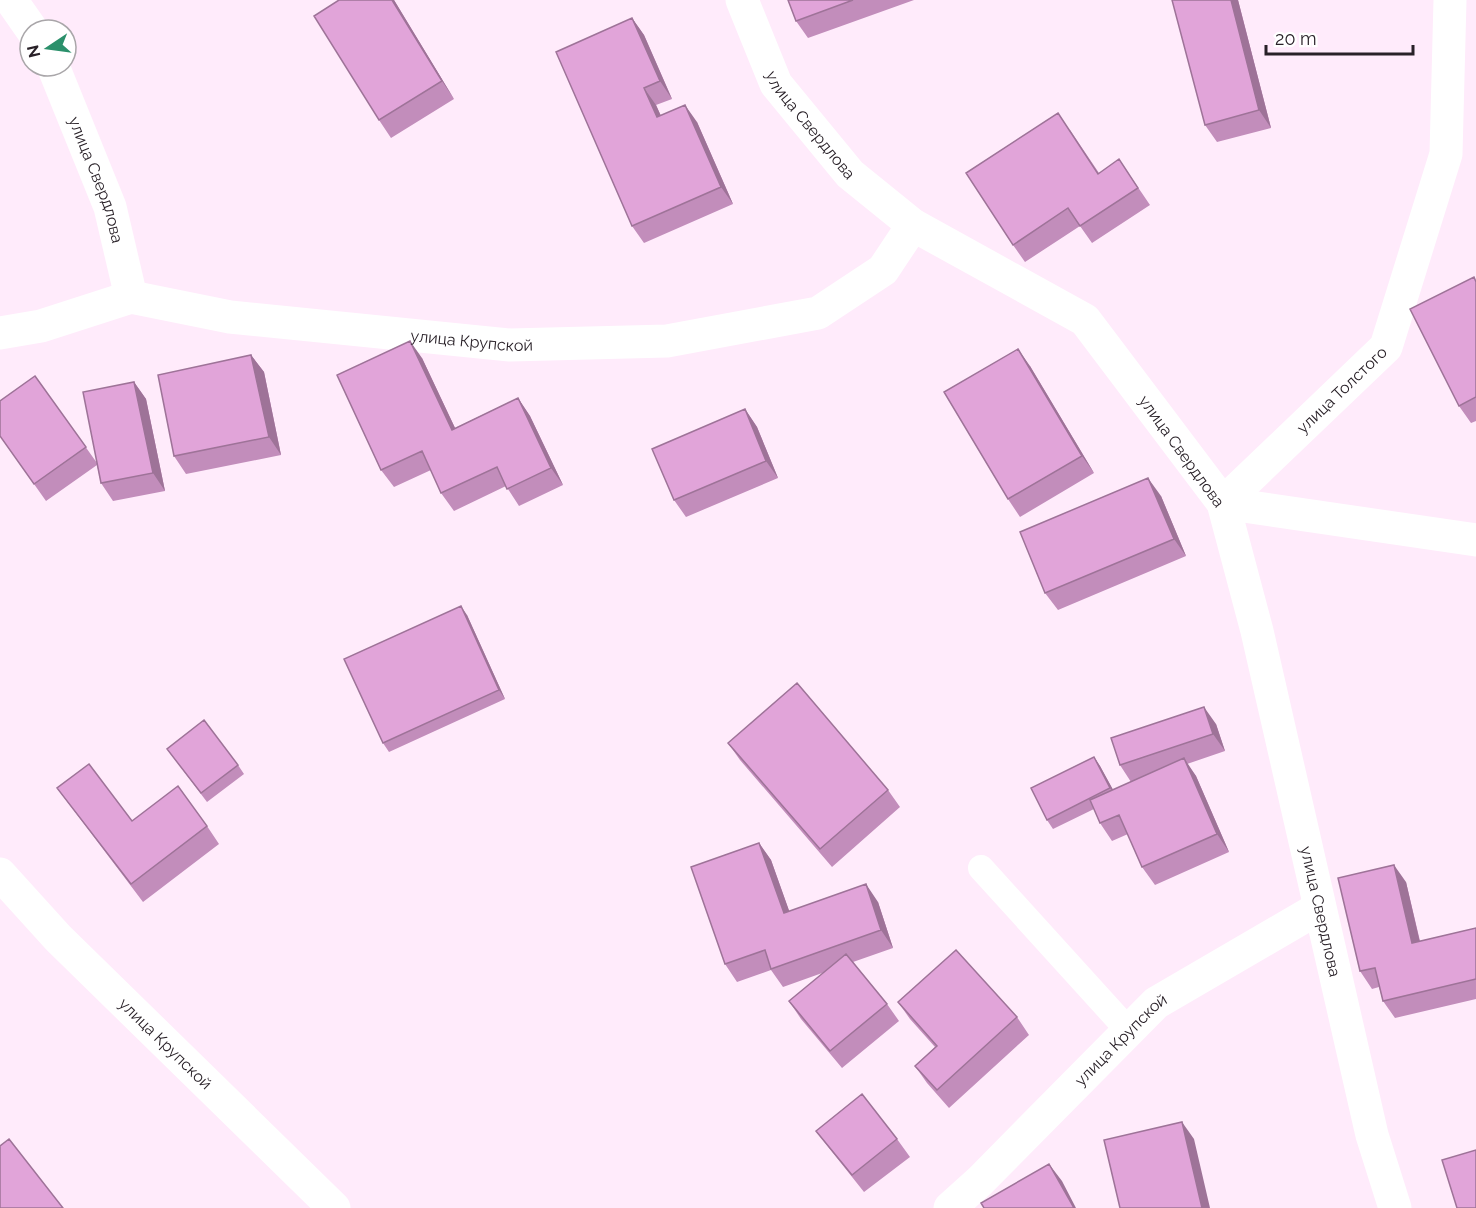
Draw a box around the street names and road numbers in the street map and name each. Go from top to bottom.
street label: улица Свердлова [762,68,859,183]
street label: улица Свердлова [64,114,127,245]
street label: улица Крупской [410,326,533,355]
street label: улица Толстого [1293,342,1391,437]
street label: улица Свердлова [1135,392,1228,511]
street label: улица Свердлова [1296,844,1345,979]
street label: улица Крупской [1071,990,1170,1090]
street label: улица Крупской [115,994,216,1093]

